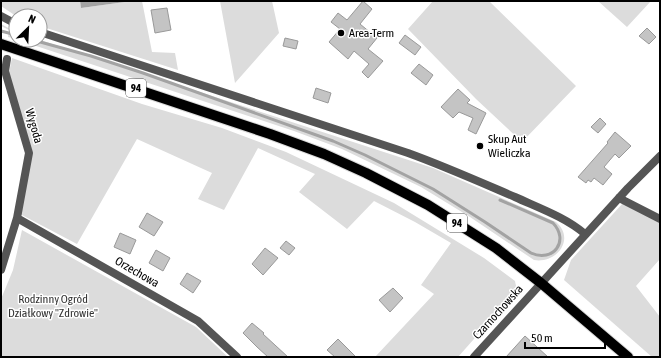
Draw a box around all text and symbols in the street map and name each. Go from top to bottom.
north arrow [8,8,48,48]
text: N [27,12,37,26]
place label: Area-Term [349,26,394,40]
marker: Area-Term [336,28,346,38]
road number: 94 [126,79,146,97]
street label: Wygoda [22,107,46,145]
place label: Skup Aut Wieliczka [488,132,530,160]
marker: Skup Aut Wieliczka [475,141,485,151]
road number: 94 [447,214,467,232]
street label: Orzechowa [112,254,162,290]
street label: Czarnochowska [470,282,526,342]
park label: Rodzinny Ogród Działkowy "Zdrowie" [8,292,98,320]
scale bar [525,324,605,350]
text: 50 m [531,331,553,345]

